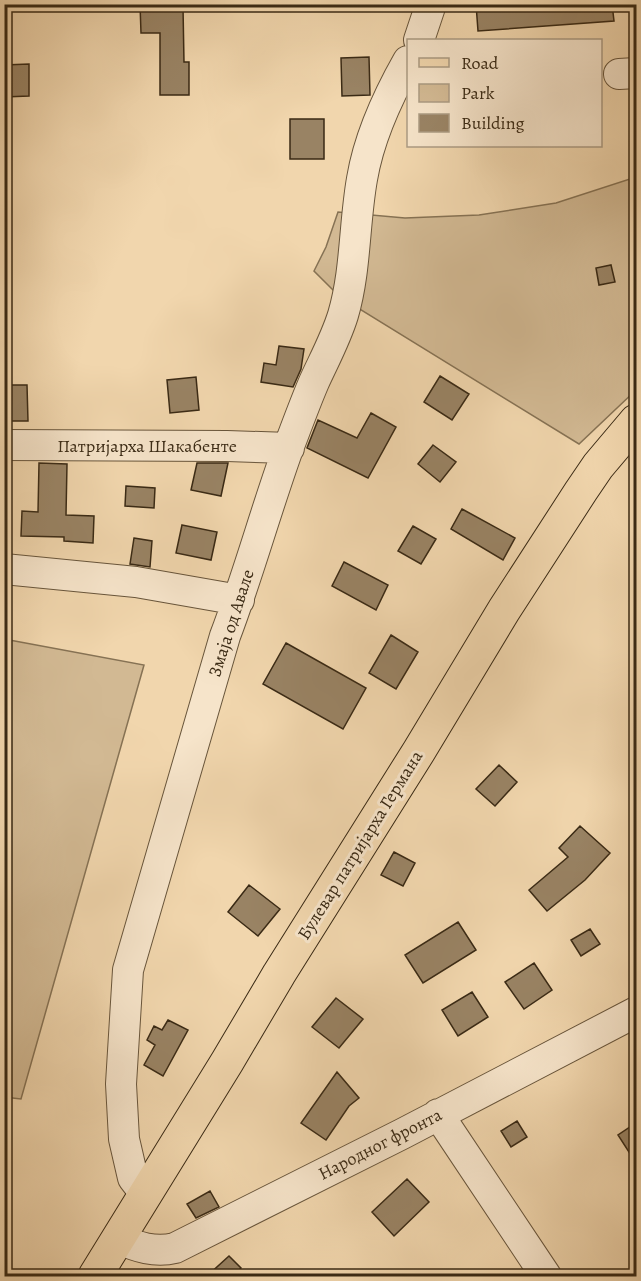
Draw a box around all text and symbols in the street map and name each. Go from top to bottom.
legend [407,39,602,147]
text: Road [461,51,499,75]
text: Park [461,81,495,105]
text: Building [461,111,525,135]
street label: Патријарха Шакабенте [57,434,237,458]
street label: Змаја од Авале [202,566,260,680]
street label: Булевар патријарха Германа [292,745,429,944]
street label: Народног фронта [314,1102,447,1186]

